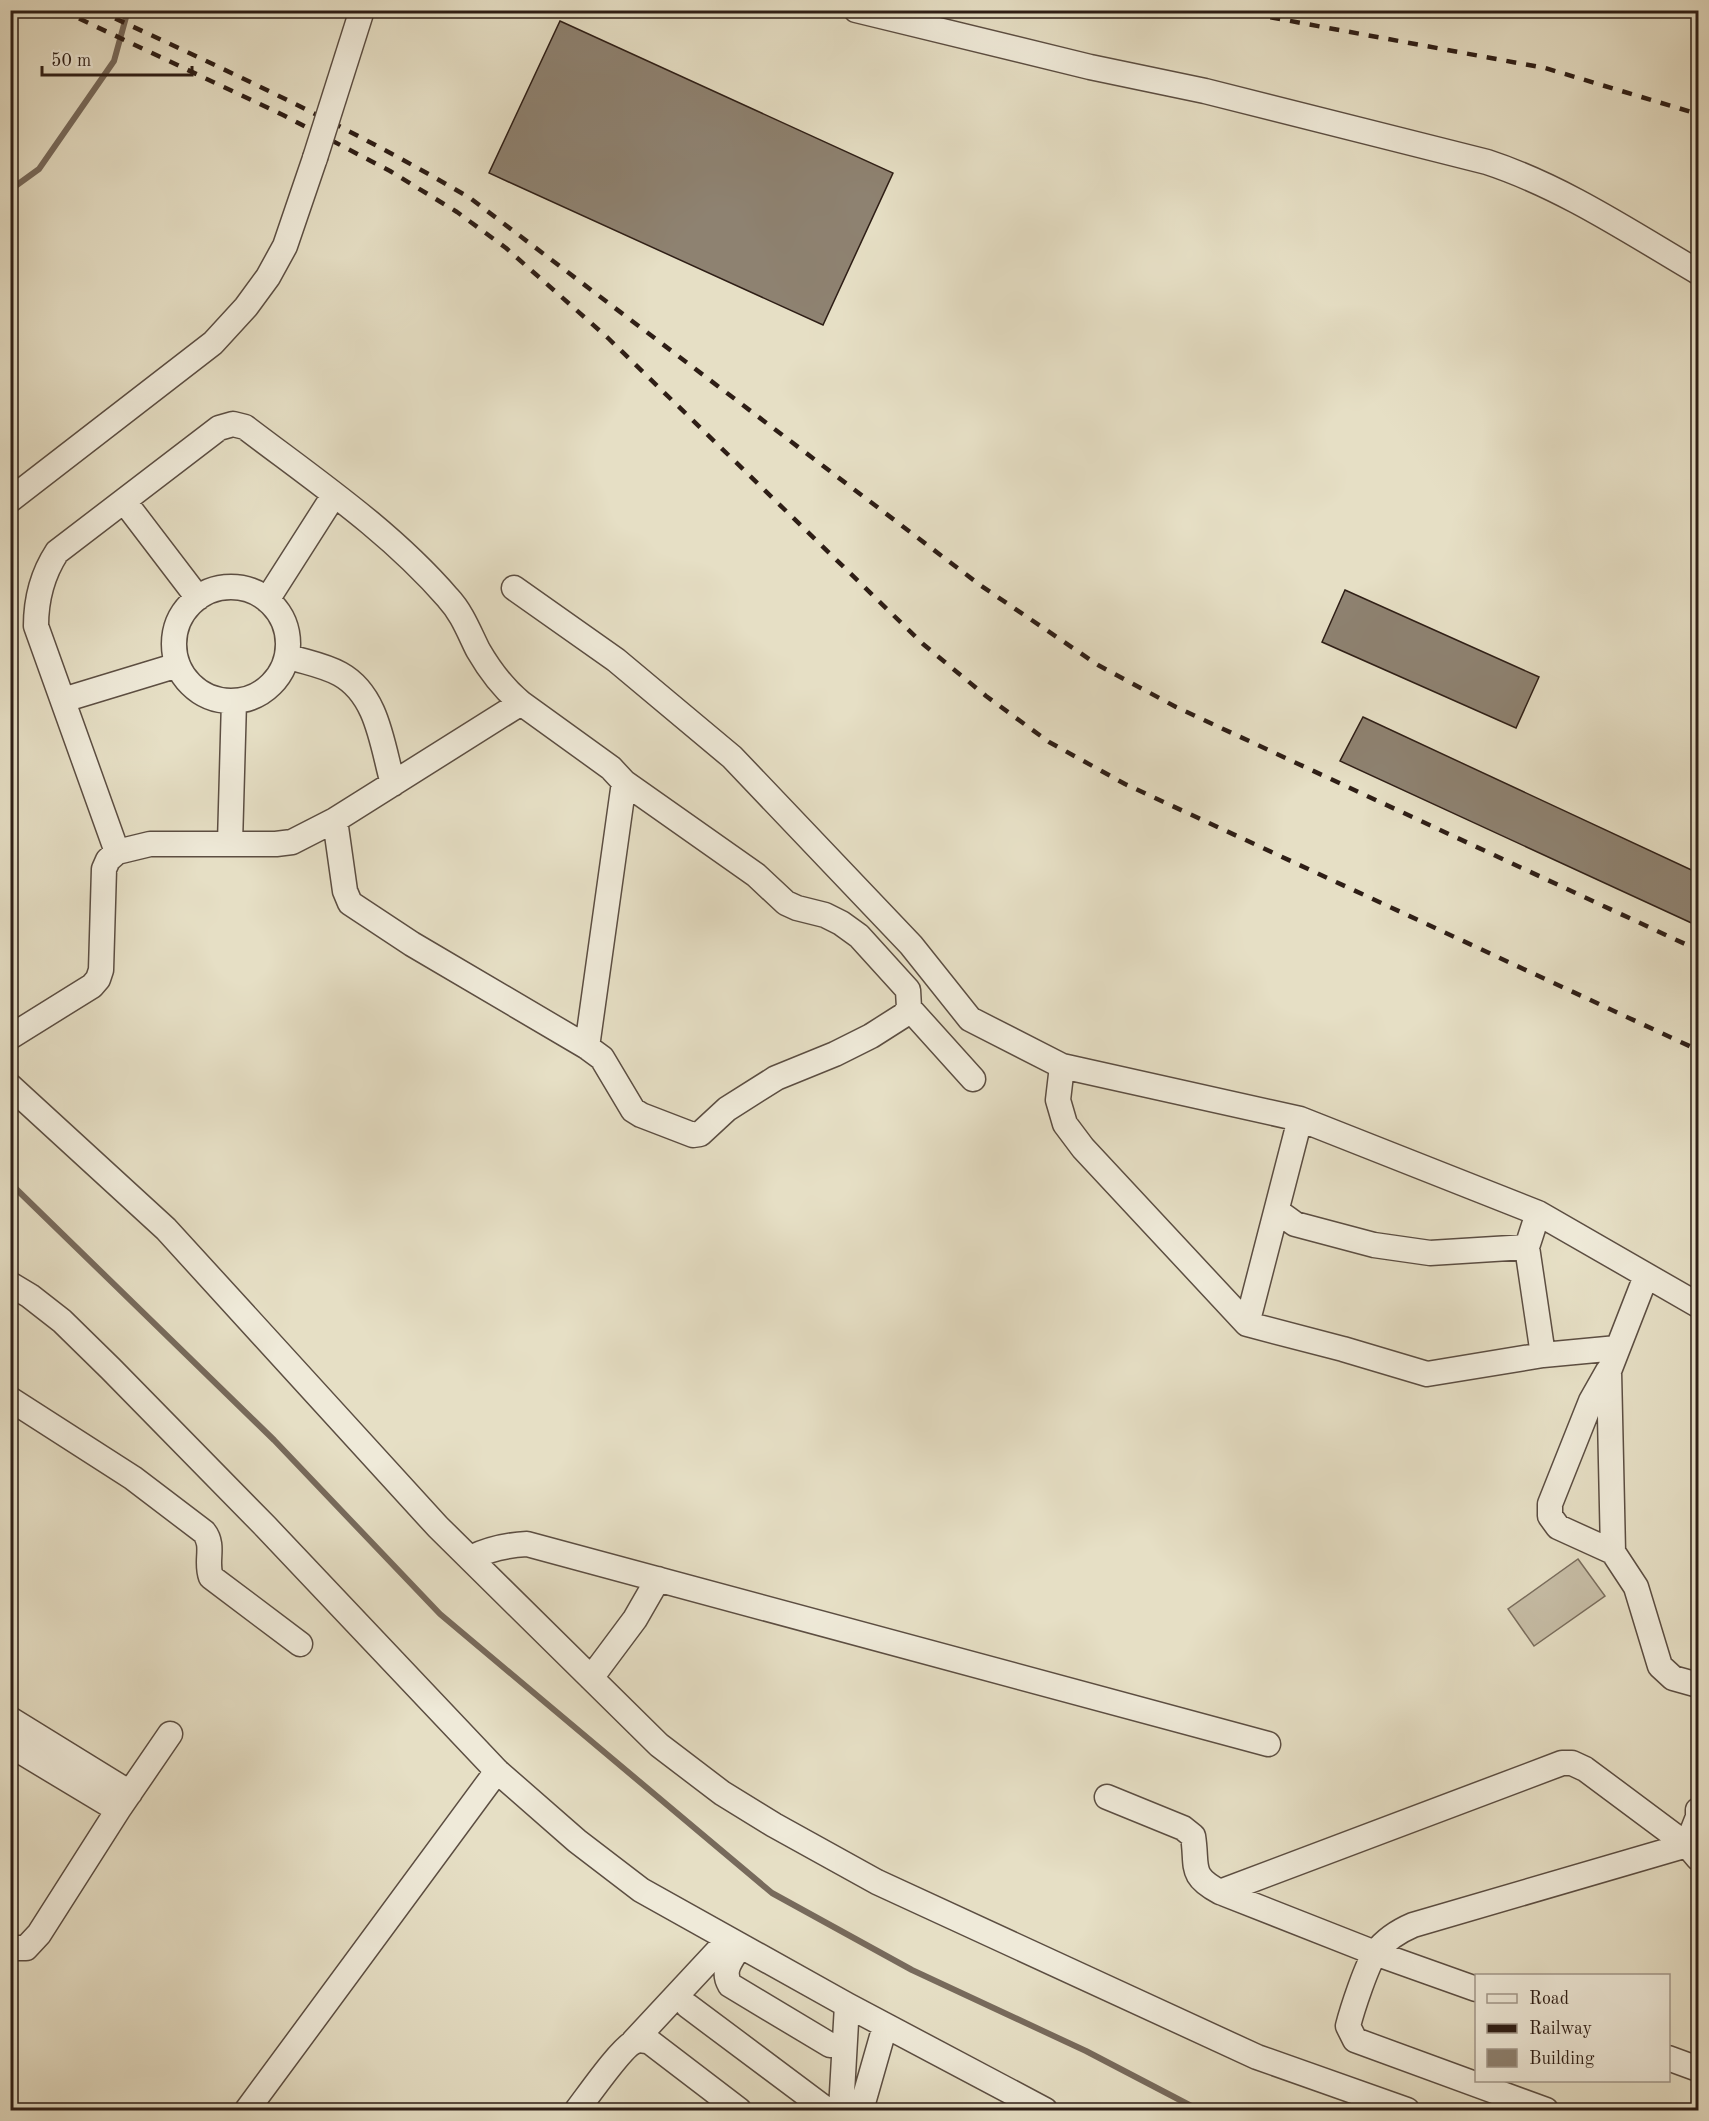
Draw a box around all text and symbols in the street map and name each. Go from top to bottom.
scale bar [42,39,192,77]
text: 50 m [51,52,91,70]
legend [1475,1974,1670,2082]
text: Road [1529,1990,1569,2008]
text: Railway [1529,2020,1592,2038]
text: Building [1529,2050,1595,2068]

